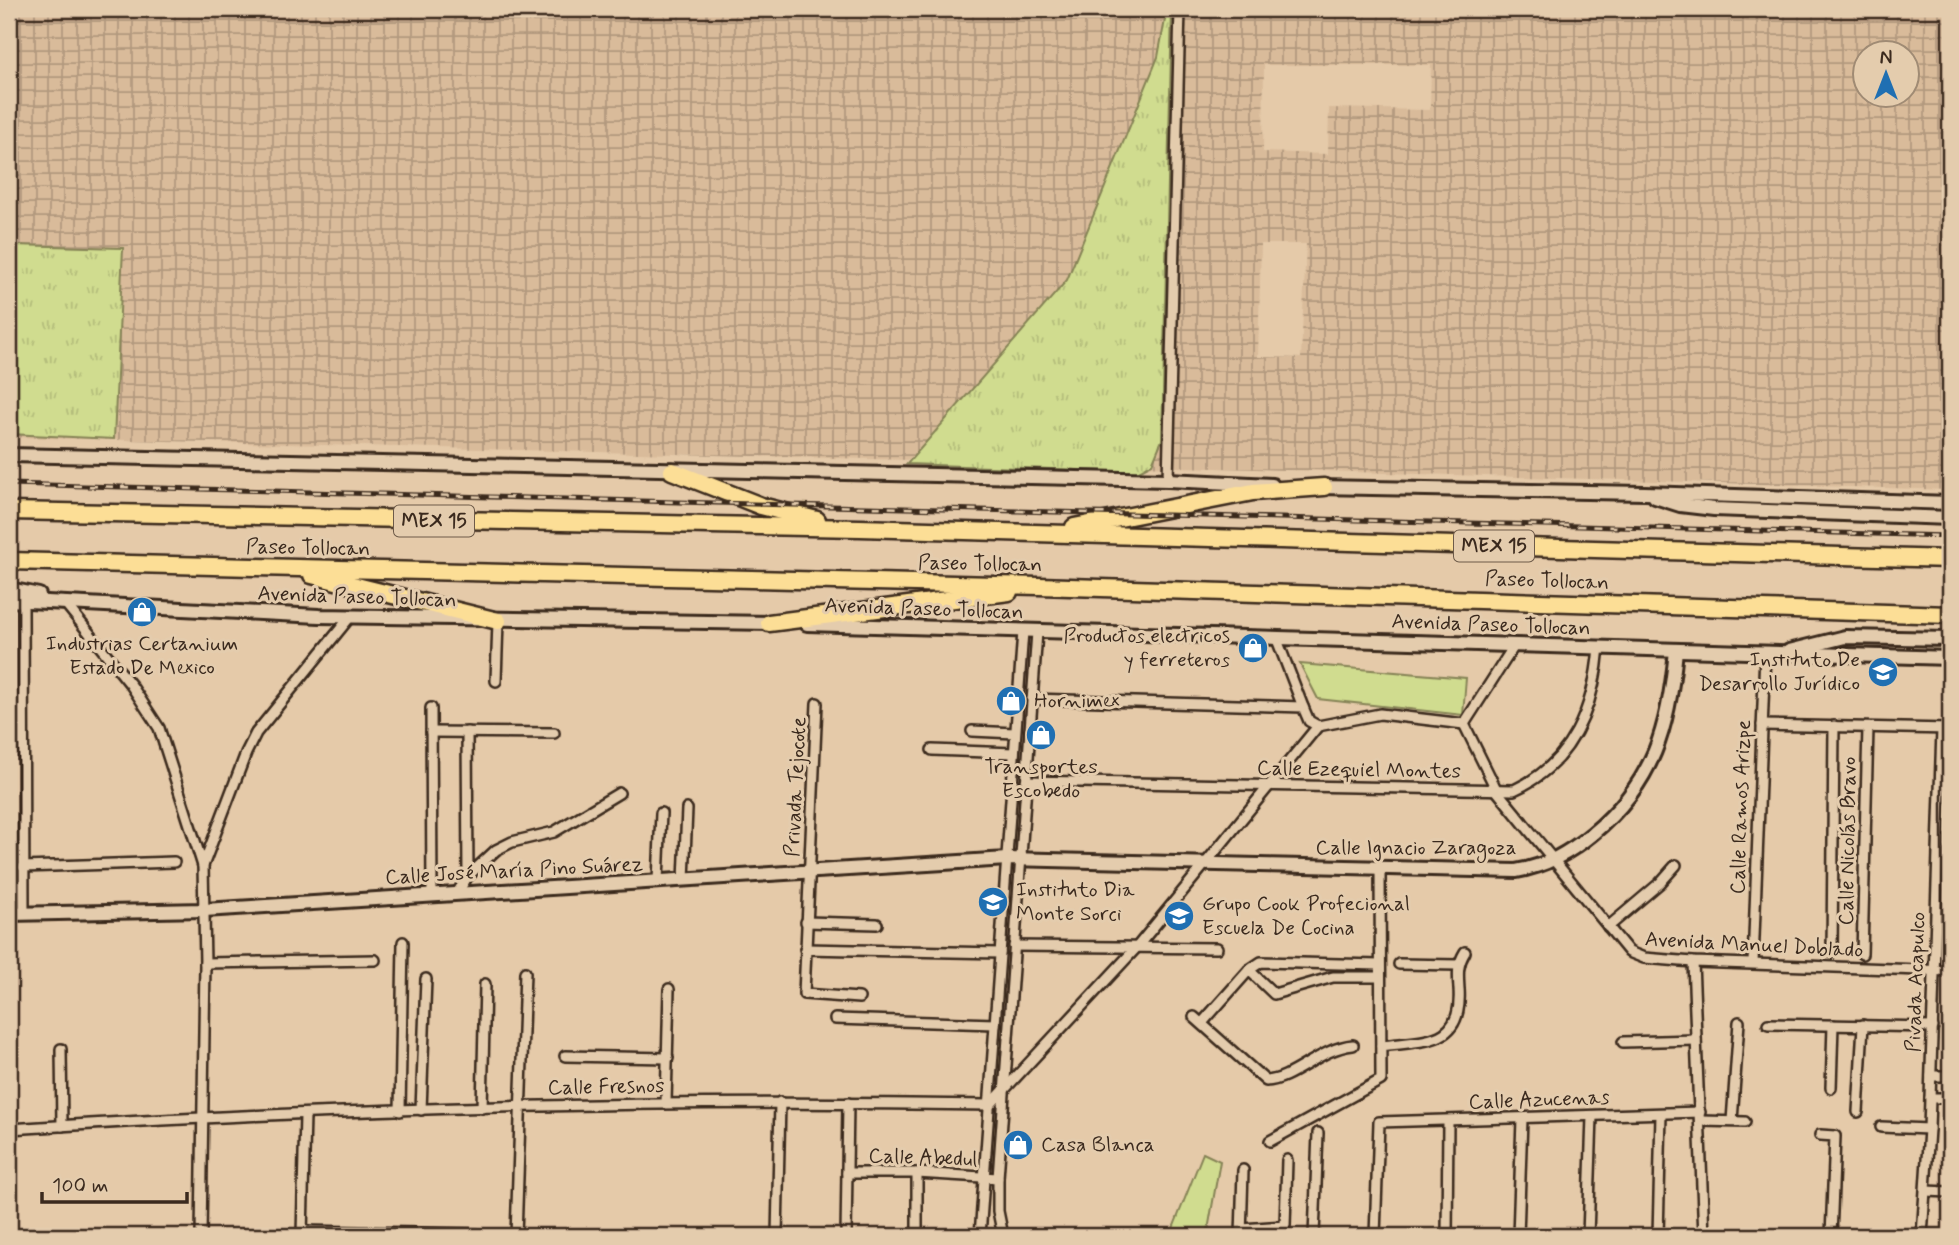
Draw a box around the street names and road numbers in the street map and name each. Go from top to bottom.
road number: MEX 15 [394,506,474,536]
road number: MEX 15 [1454,530,1534,562]
street label: Paseo Tollocan [246,533,370,563]
street label: Paseo Tollocan [918,549,1042,579]
street label: Paseo Tollocan [1484,565,1610,597]
street label: Avenida Paseo Tollocan [257,580,457,614]
street label: Avenida Paseo Tollocan [824,592,1024,626]
street label: Avenida Paseo Tollocan [1391,608,1591,642]
street label: Privada Tejocote [778,716,814,858]
street label: Calle Ramos Arizpe [1724,719,1758,895]
street label: Calle Ezequiel Montes [1257,754,1461,786]
street label: Calle Nicolás Bravo [1833,756,1863,926]
street label: Calle Ignacio Zaragoza [1316,834,1516,863]
street label: Calle José María Pino Suárez [384,850,644,892]
street label: Pivada Acapulco [1900,911,1932,1053]
street label: Avenida Manuel Doblado [1644,925,1864,965]
street label: Calle Fresnos [547,1072,665,1102]
street label: Calle Azucenas [1468,1084,1610,1116]
street label: Calle Abedul [868,1142,978,1174]

